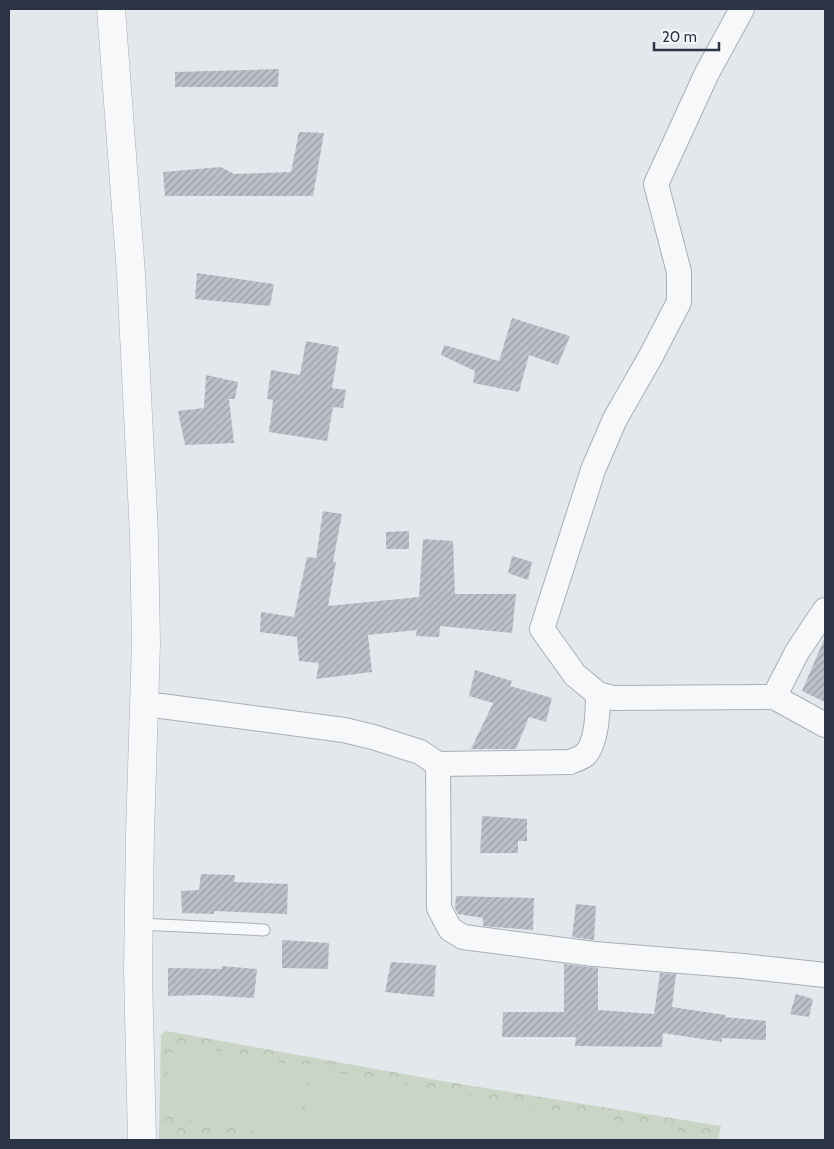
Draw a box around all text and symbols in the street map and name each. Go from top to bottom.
scale bar [654,20,719,52]
text: 20 m [662,28,697,46]

